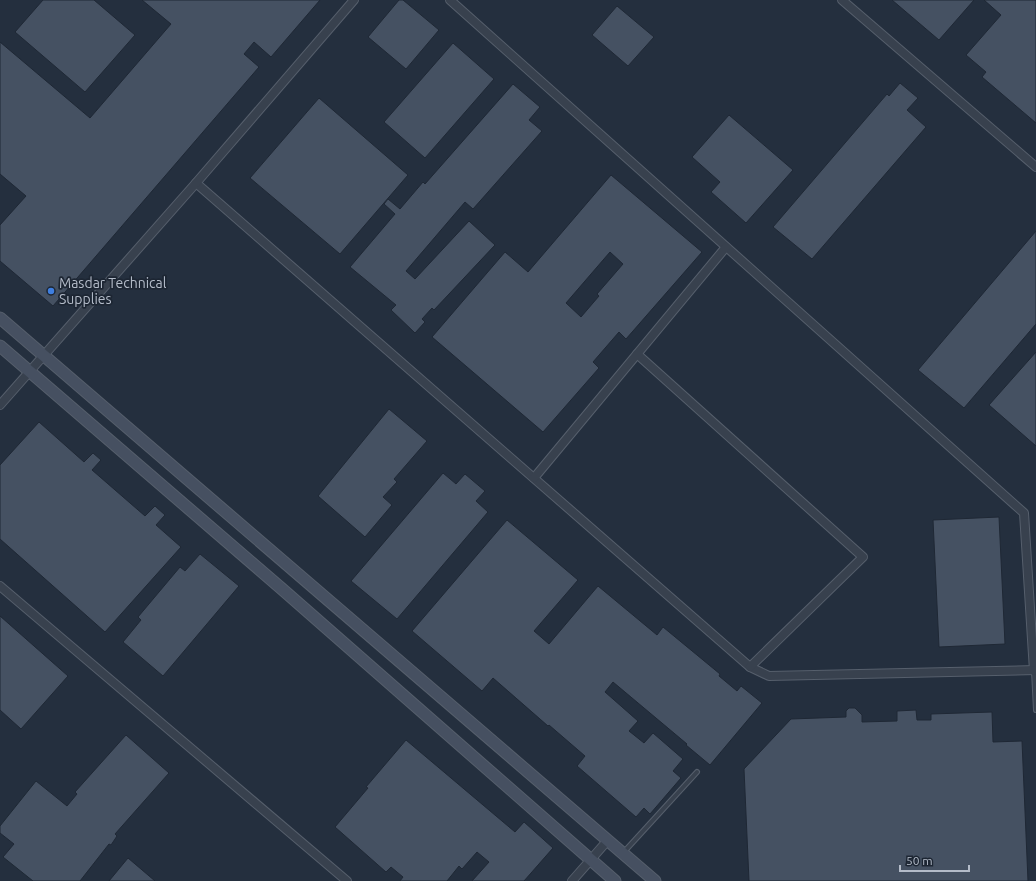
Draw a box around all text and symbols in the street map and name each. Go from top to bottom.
place label: Masdar Technical Supplies [59,275,167,307]
marker: Masdar Technical Supplies [46,286,56,296]
scale bar [900,847,969,873]
text: 50 m [906,854,933,867]

